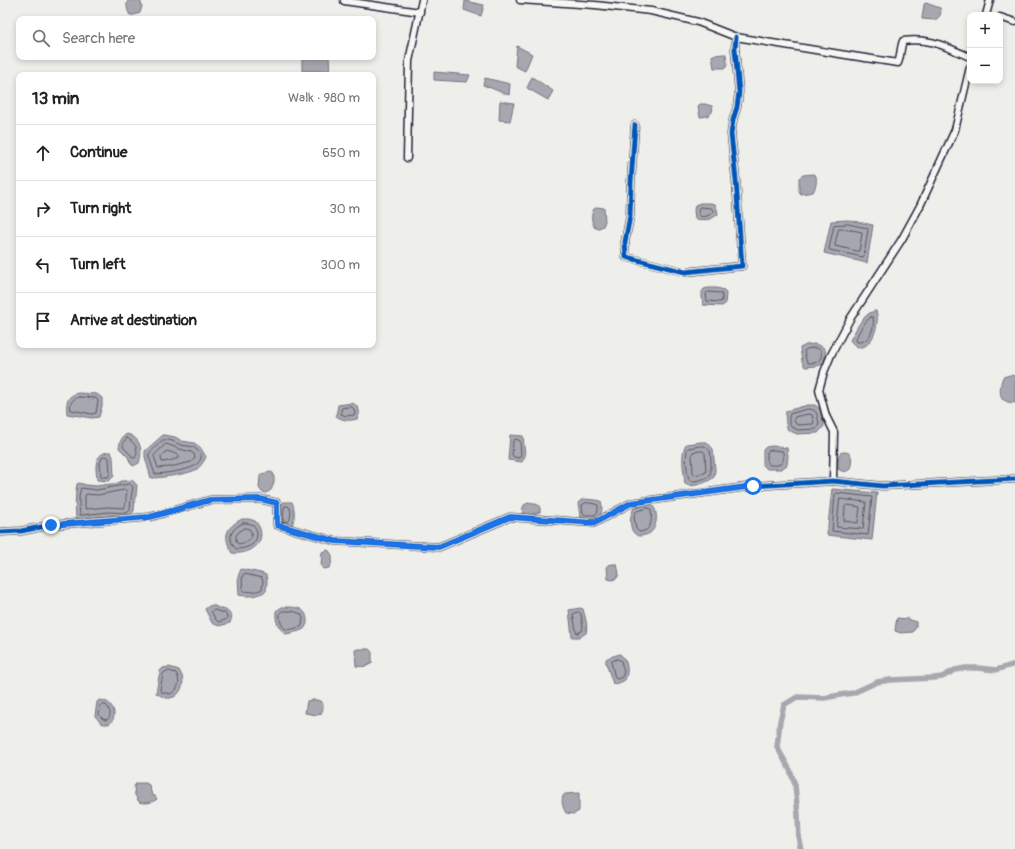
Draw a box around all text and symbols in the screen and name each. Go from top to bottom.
map controls [967,12,1003,84]
button: + [967,12,1003,48]
search box [16,16,376,60]
icon: search [30,27,52,49]
text: Search here [62,29,135,48]
button: − [967,48,1003,84]
text: 13 min [32,88,79,109]
text: Walk · 980 m [288,90,360,106]
icon: ahead [32,142,54,164]
text: Continue [70,143,128,162]
text: 650 m [322,145,360,161]
icon: right [32,198,54,220]
text: Turn right [70,199,131,218]
text: 30 m [330,201,360,217]
icon: left [32,254,54,276]
text: Turn left [70,255,126,274]
text: 300 m [321,257,360,273]
icon: arrive [32,310,54,332]
text: Arrive at destination [70,311,197,330]
route start [744,477,762,495]
route end [42,516,60,534]

